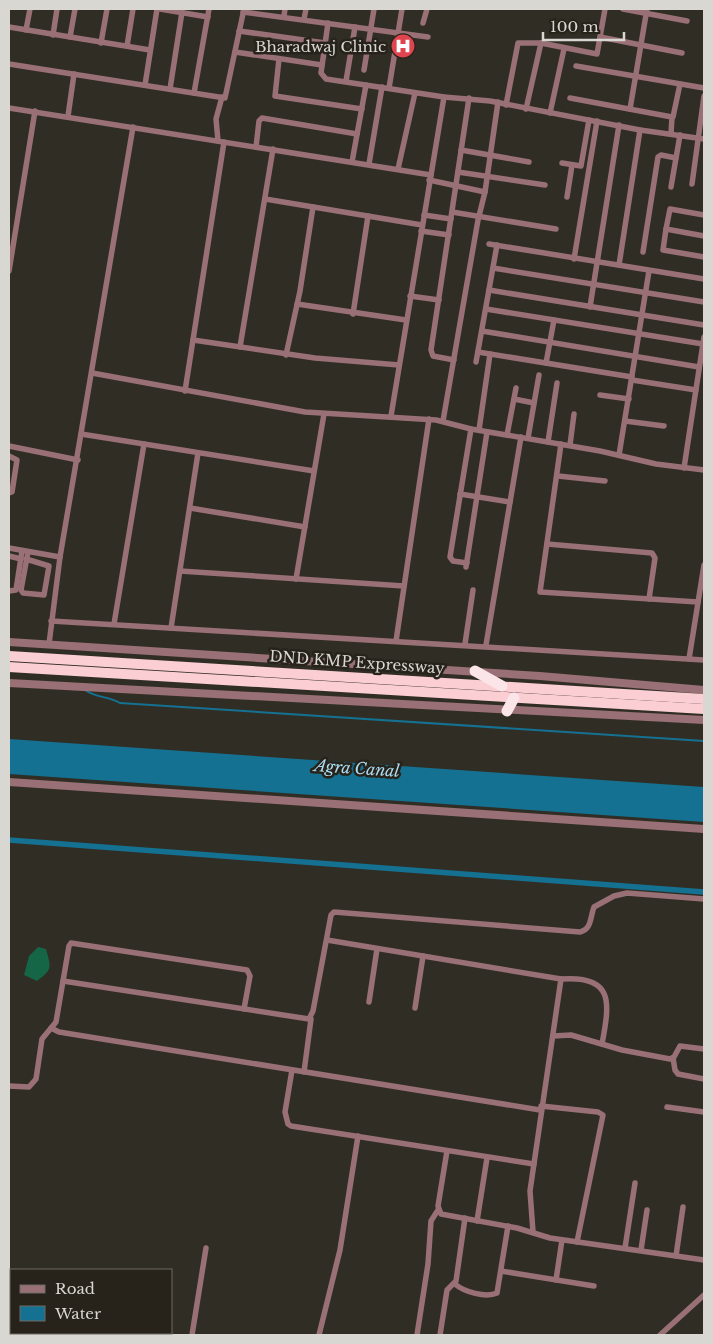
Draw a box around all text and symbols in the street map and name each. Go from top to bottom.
scale bar [543,10,624,42]
text: 100 m [550,17,599,36]
hospital icon: Bharadwaj Clinic [390,33,416,59]
place label: Bharadwaj Clinic [255,37,386,56]
street label: DND KMP Expressway [269,646,446,678]
water label: Agra Canal [312,755,401,781]
legend [10,1269,172,1334]
text: Road [55,1279,95,1298]
text: Water [54,1304,102,1323]

